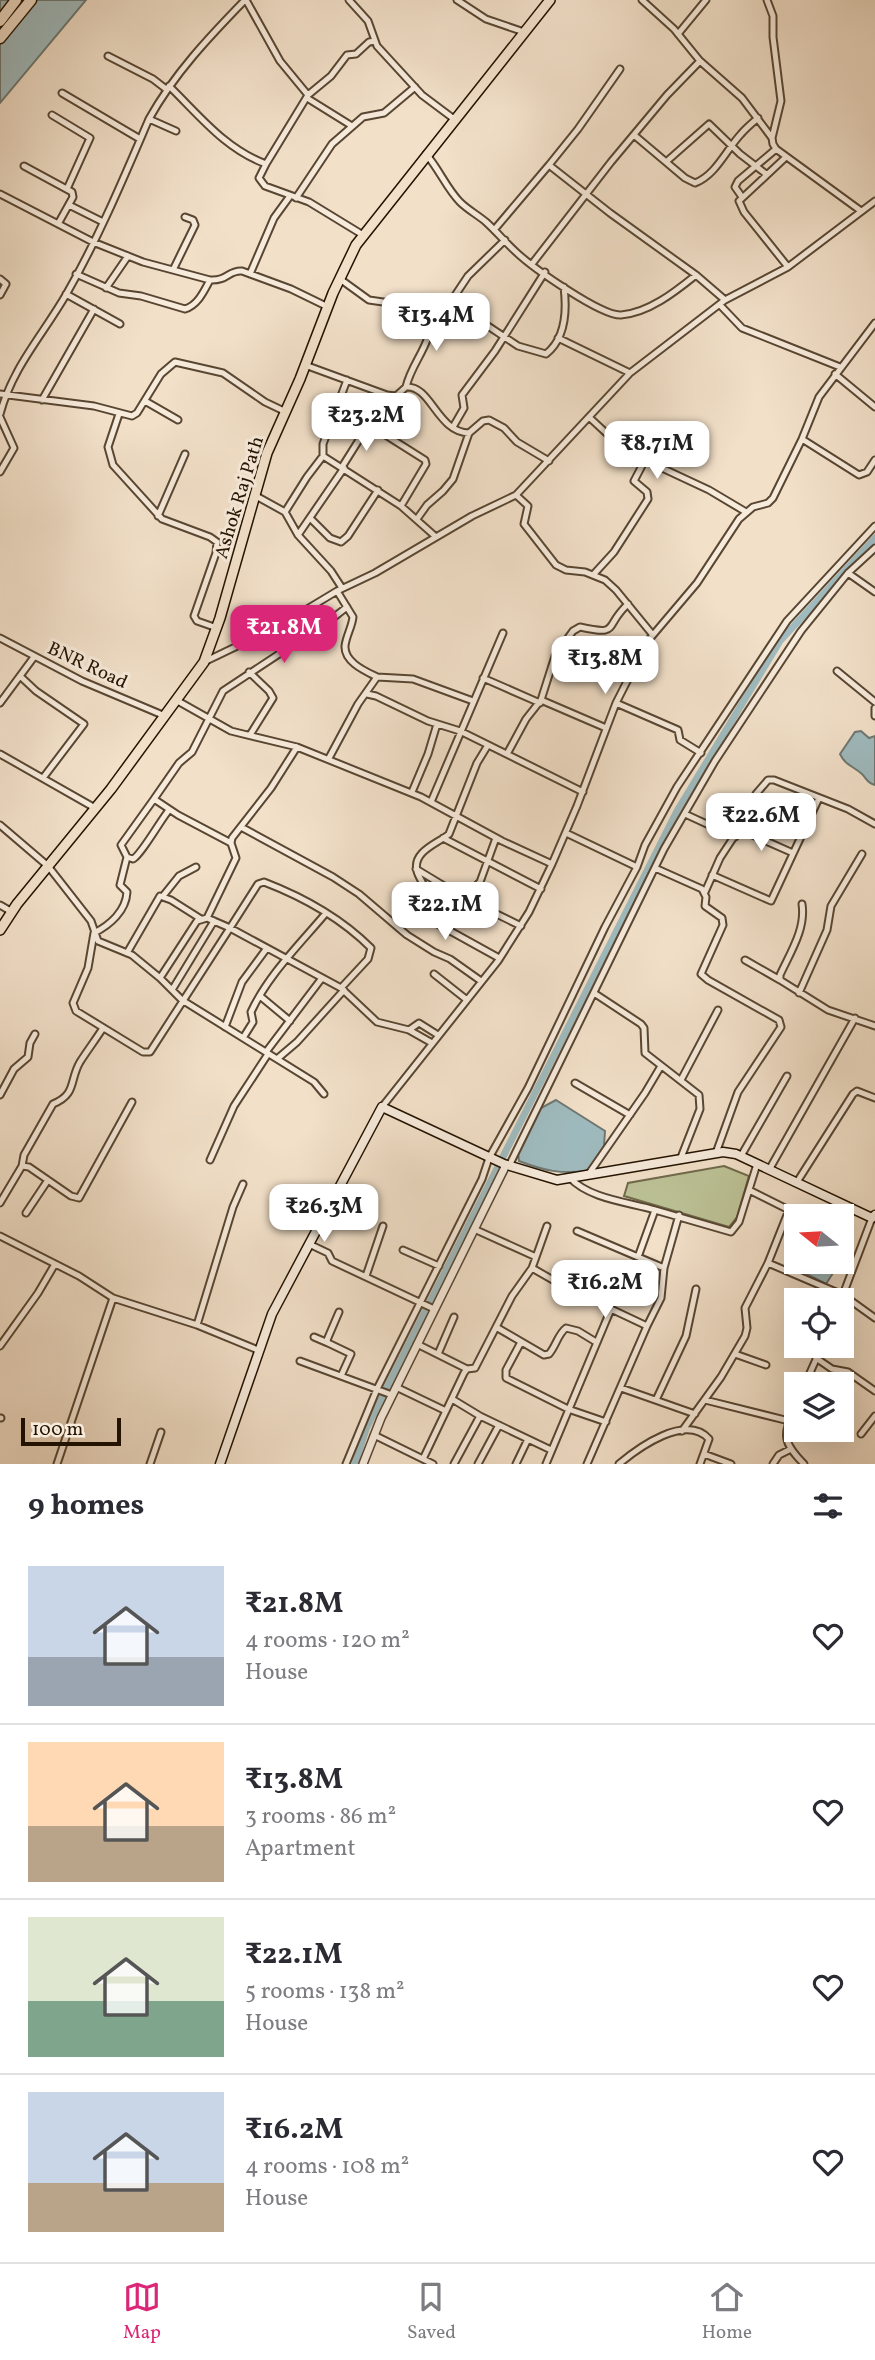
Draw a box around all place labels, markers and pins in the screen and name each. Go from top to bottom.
pin: ₹13.4M [379,294,493,353]
pin: ₹23.2M [309,393,423,453]
pin: ₹8.71M [600,421,714,481]
pin: ₹21.8M [227,606,341,665]
pin: ₹13.8M [548,636,662,696]
pin: ₹22.6M [704,794,818,853]
pin: ₹22.1M [388,883,502,942]
pin: ₹26.3M [267,1184,381,1244]
pin: ₹16.2M [548,1260,662,1320]

